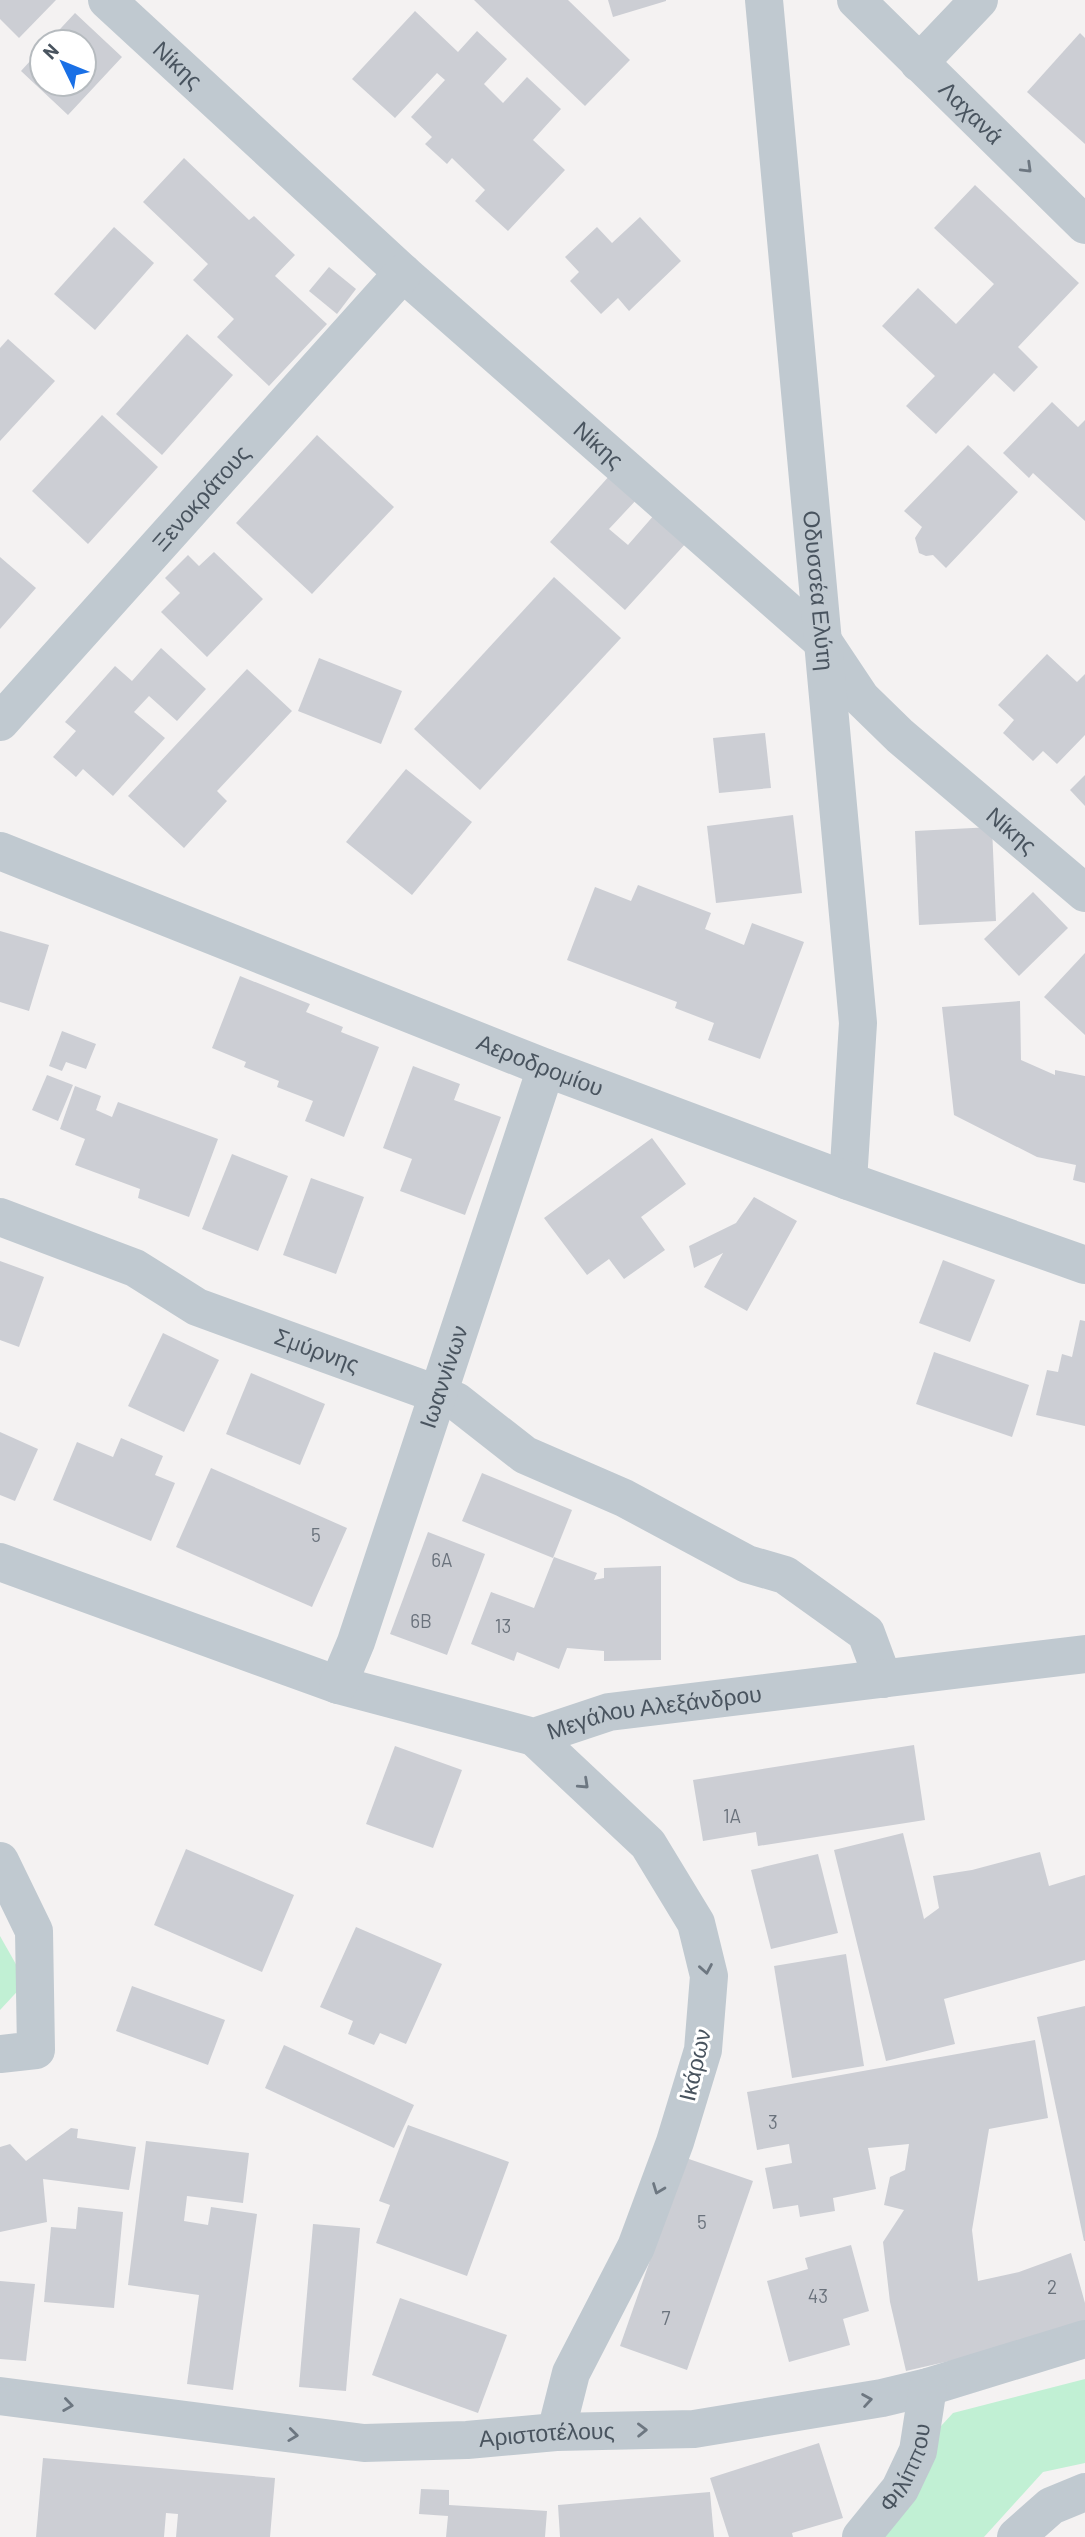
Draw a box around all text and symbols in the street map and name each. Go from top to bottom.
north arrow [28,28,98,98]
street label: Νίκης [148,35,209,94]
text: N [37,39,63,64]
street label: Λαχανά [934,75,1009,150]
one-way arrow [1018,159,1031,172]
street label: Νίκης [568,415,630,474]
street label: Ξενοκράτους [146,439,255,556]
street label: Οδυσσέα Ελύτη [798,509,841,672]
street label: Νίκης [981,801,1043,859]
street label: Αεροδρομίου [473,1027,608,1101]
street label: Σμύρνης [271,1321,363,1378]
street label: Ιωαννίνων [413,1321,473,1432]
house number: 5 [311,1523,321,1546]
house number: 6A [431,1548,453,1571]
house number: 6B [410,1609,432,1632]
house number: 13 [495,1614,511,1637]
street label: Μεγάλου Αλεξάνδρου [543,1679,763,1745]
one-way arrow [576,1776,589,1788]
house number: 1A [723,1804,741,1827]
one-way arrow [698,1963,713,1975]
street label: Ικάρων [672,2026,716,2104]
house number: 3 [768,2110,778,2133]
one-way arrow [652,2182,666,2194]
house number: 5 [697,2210,707,2233]
house number: 2 [1047,2275,1057,2298]
house number: 43 [808,2284,828,2307]
house number: 7 [662,2306,671,2329]
one-way arrow [861,2393,873,2408]
one-way arrow [62,2397,74,2412]
street label: Αριστοτέλους [478,2416,615,2452]
street label: Φιλίππου [872,2421,935,2517]
one-way arrow [637,2423,648,2438]
one-way arrow [287,2427,299,2442]

